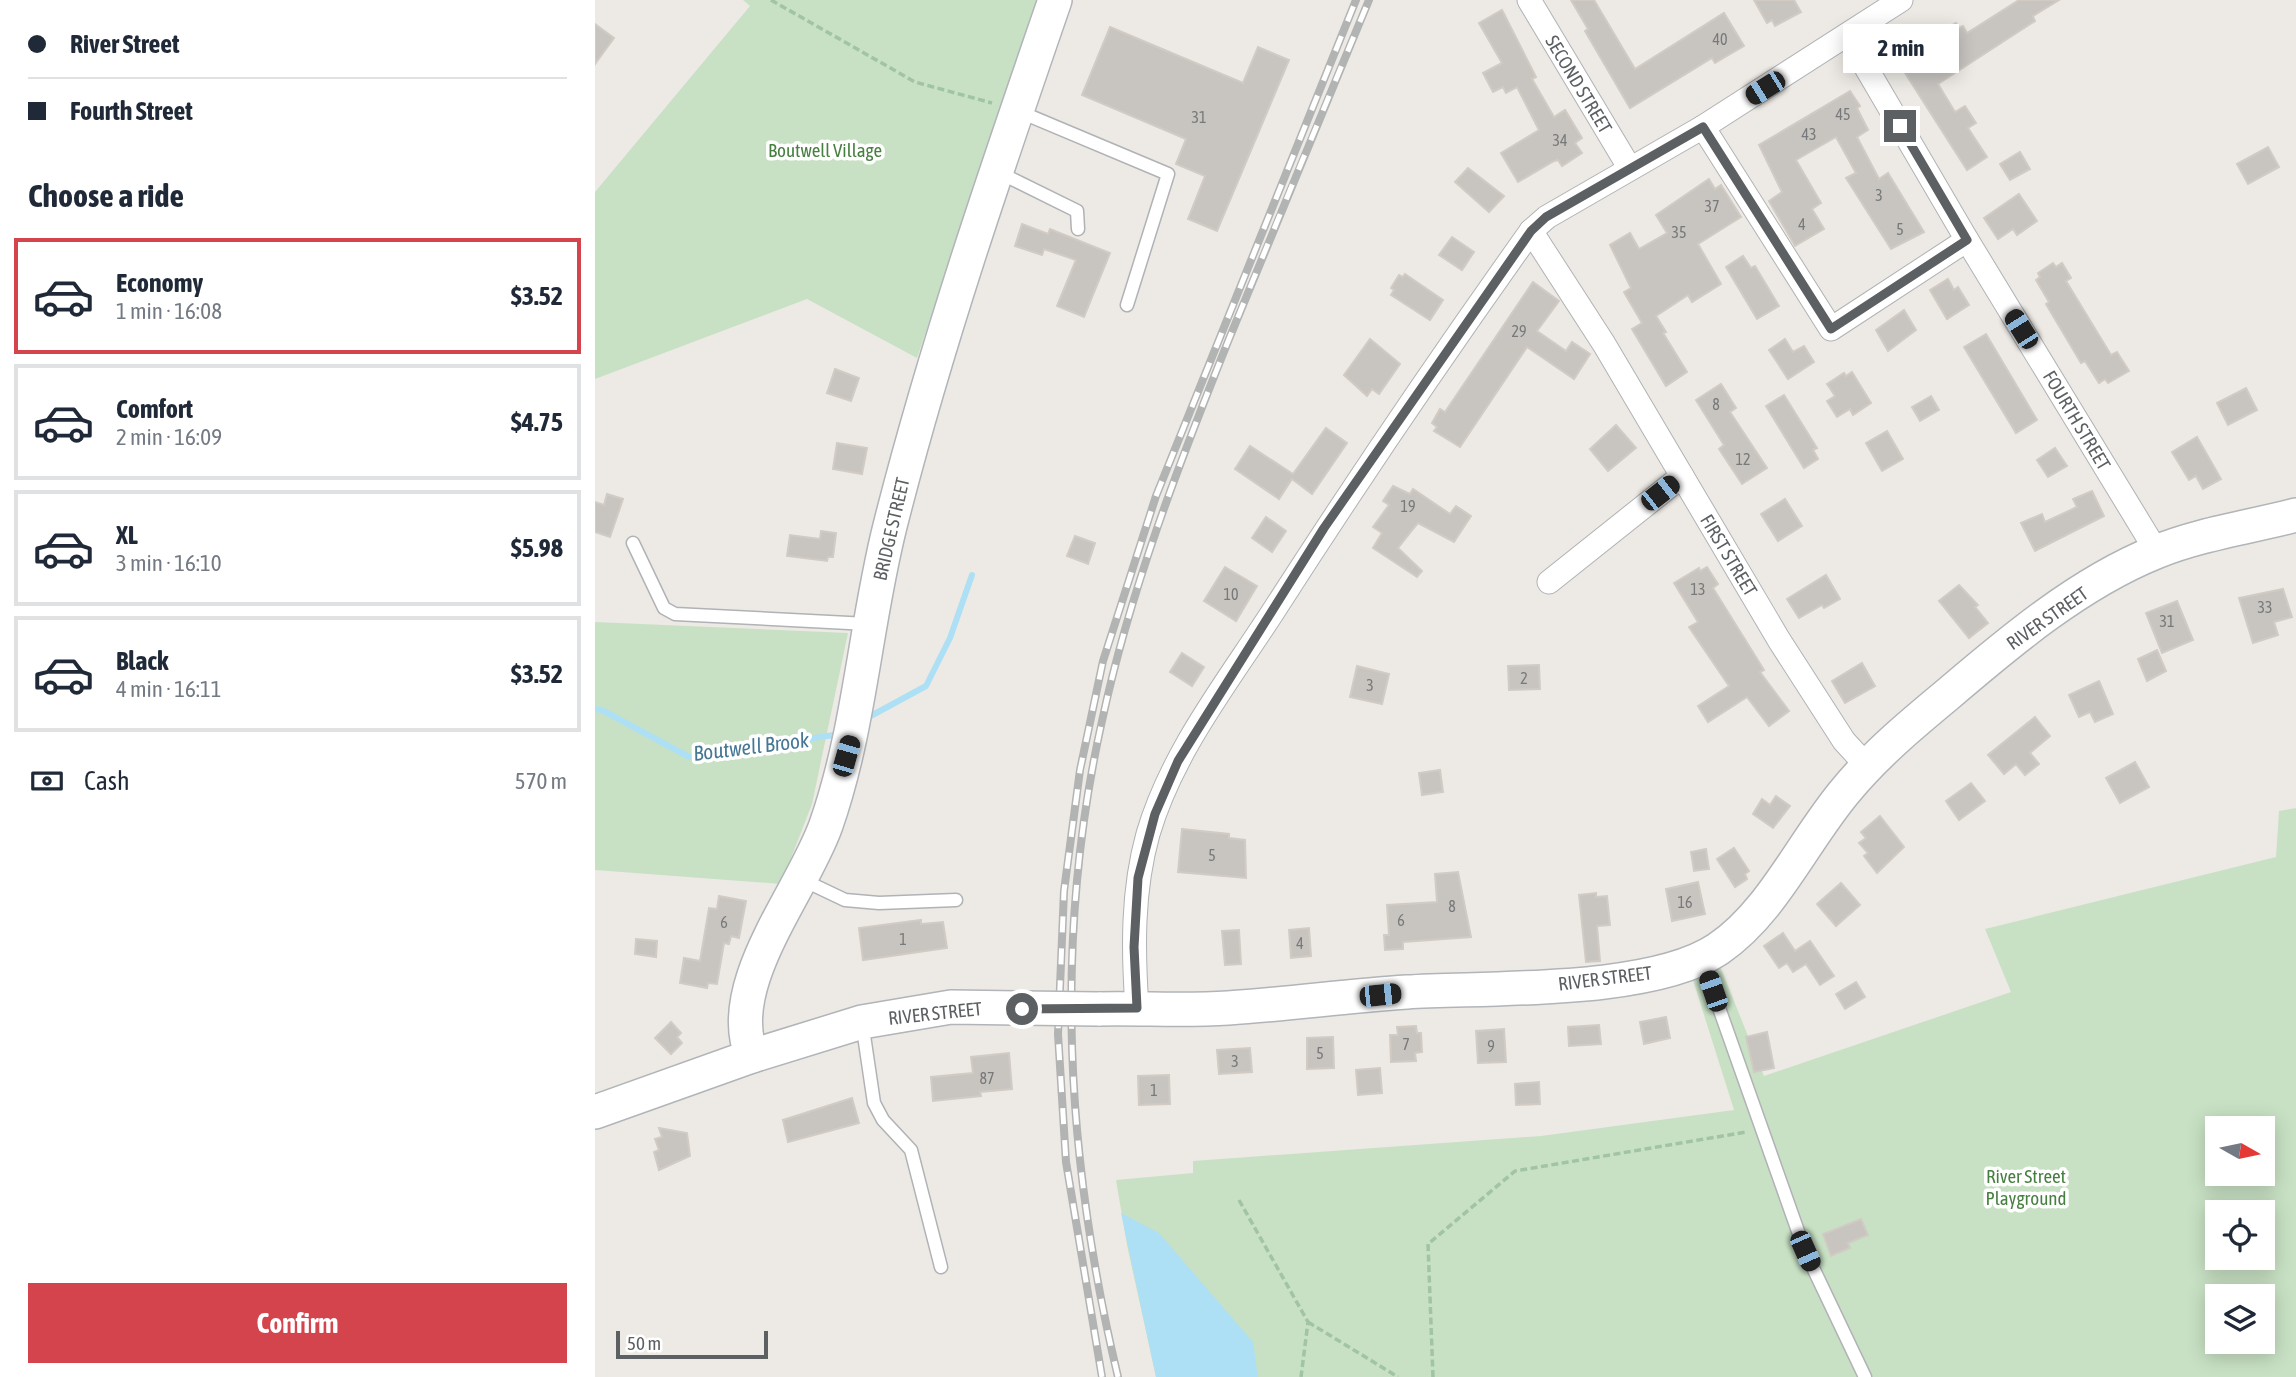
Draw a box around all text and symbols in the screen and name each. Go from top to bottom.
callout: 2 min [1842,24,1958,74]
text: River Street [70,29,180,59]
house number: 40 [1712,30,1728,48]
street label: SECOND STREET [1541,31,1617,137]
text: 2 min [1878,35,1924,61]
car [1742,68,1789,108]
text: Fourth Street [70,96,193,126]
house number: 45 [1835,105,1851,123]
house number: 31 [1191,108,1207,126]
route end [1884,110,1916,142]
house number: 43 [1801,125,1817,143]
house number: 34 [1552,131,1568,149]
park label: Boutwell Village [768,139,882,161]
text: Choose a ride [28,177,184,214]
house number: 3 [1875,186,1883,204]
house number: 37 [1704,197,1720,215]
house number: 4 [1798,215,1806,233]
house number: 5 [1896,220,1904,238]
house number: 35 [1671,223,1687,241]
icon: car [32,265,95,328]
text: Economy [116,268,203,298]
text: $3.52 [511,281,563,311]
text: 1 min · 16:08 [116,298,222,324]
car [2001,306,2042,352]
house number: 29 [1511,322,1527,340]
street label: FOURTH STREET [2039,366,2116,474]
icon: car [32,391,95,454]
text: Comfort [116,394,193,424]
house number: 8 [1712,395,1720,413]
text: $4.75 [511,407,563,437]
text: 2 min · 16:09 [116,424,222,450]
house number: 12 [1735,450,1751,468]
car [1637,472,1684,514]
street label: BRIDGE STREET [868,475,914,583]
house number: 19 [1400,497,1416,515]
street label: FIRST STREET [1696,510,1762,600]
icon: car [32,517,95,580]
text: XL [116,520,138,550]
text: $5.98 [511,533,563,563]
text: 3 min · 16:10 [116,550,222,576]
house number: 13 [1690,580,1706,598]
street label: RIVER STREET [2002,582,2092,654]
house number: 10 [1223,585,1239,603]
house number: 33 [2257,598,2273,616]
house number: 31 [2159,612,2175,630]
icon: car [32,643,95,706]
text: Black [116,646,168,676]
text: $3.52 [511,659,563,689]
house number: 2 [1520,669,1528,687]
text: 4 min · 16:11 [116,676,222,702]
house number: 3 [1366,676,1374,694]
water label: Boutwell Brook [692,727,811,765]
car [831,733,862,779]
icon: cash [28,762,66,800]
text: Cash [84,766,130,796]
text: 570 m [515,768,567,794]
house number: 5 [1208,846,1216,864]
house number: 16 [1677,893,1693,911]
house number: 8 [1448,897,1456,915]
house number: 6 [1397,911,1405,929]
house number: 6 [720,913,728,931]
house number: 1 [899,930,907,948]
house number: 4 [1296,934,1304,952]
street label: RIVER STREET [1557,961,1654,995]
car [1697,968,1730,1014]
car [1359,982,1402,1008]
route start [1006,993,1038,1025]
street label: RIVER STREET [887,997,984,1029]
house number: 7 [1402,1035,1410,1053]
house number: 9 [1487,1037,1495,1055]
house number: 5 [1316,1044,1324,1062]
house number: 3 [1231,1052,1239,1070]
house number: 87 [979,1069,995,1087]
house number: 1 [1150,1081,1158,1099]
north arrow [2205,1116,2275,1186]
map controls [2205,1116,2275,1354]
park label: River Street Playground [1985,1165,2067,1209]
button: locate [2205,1200,2275,1270]
car [1787,1228,1824,1274]
button: Confirm [28,1283,567,1363]
button: layers [2205,1284,2275,1354]
scale bar [616,1328,768,1360]
text: 50 m [627,1332,661,1354]

